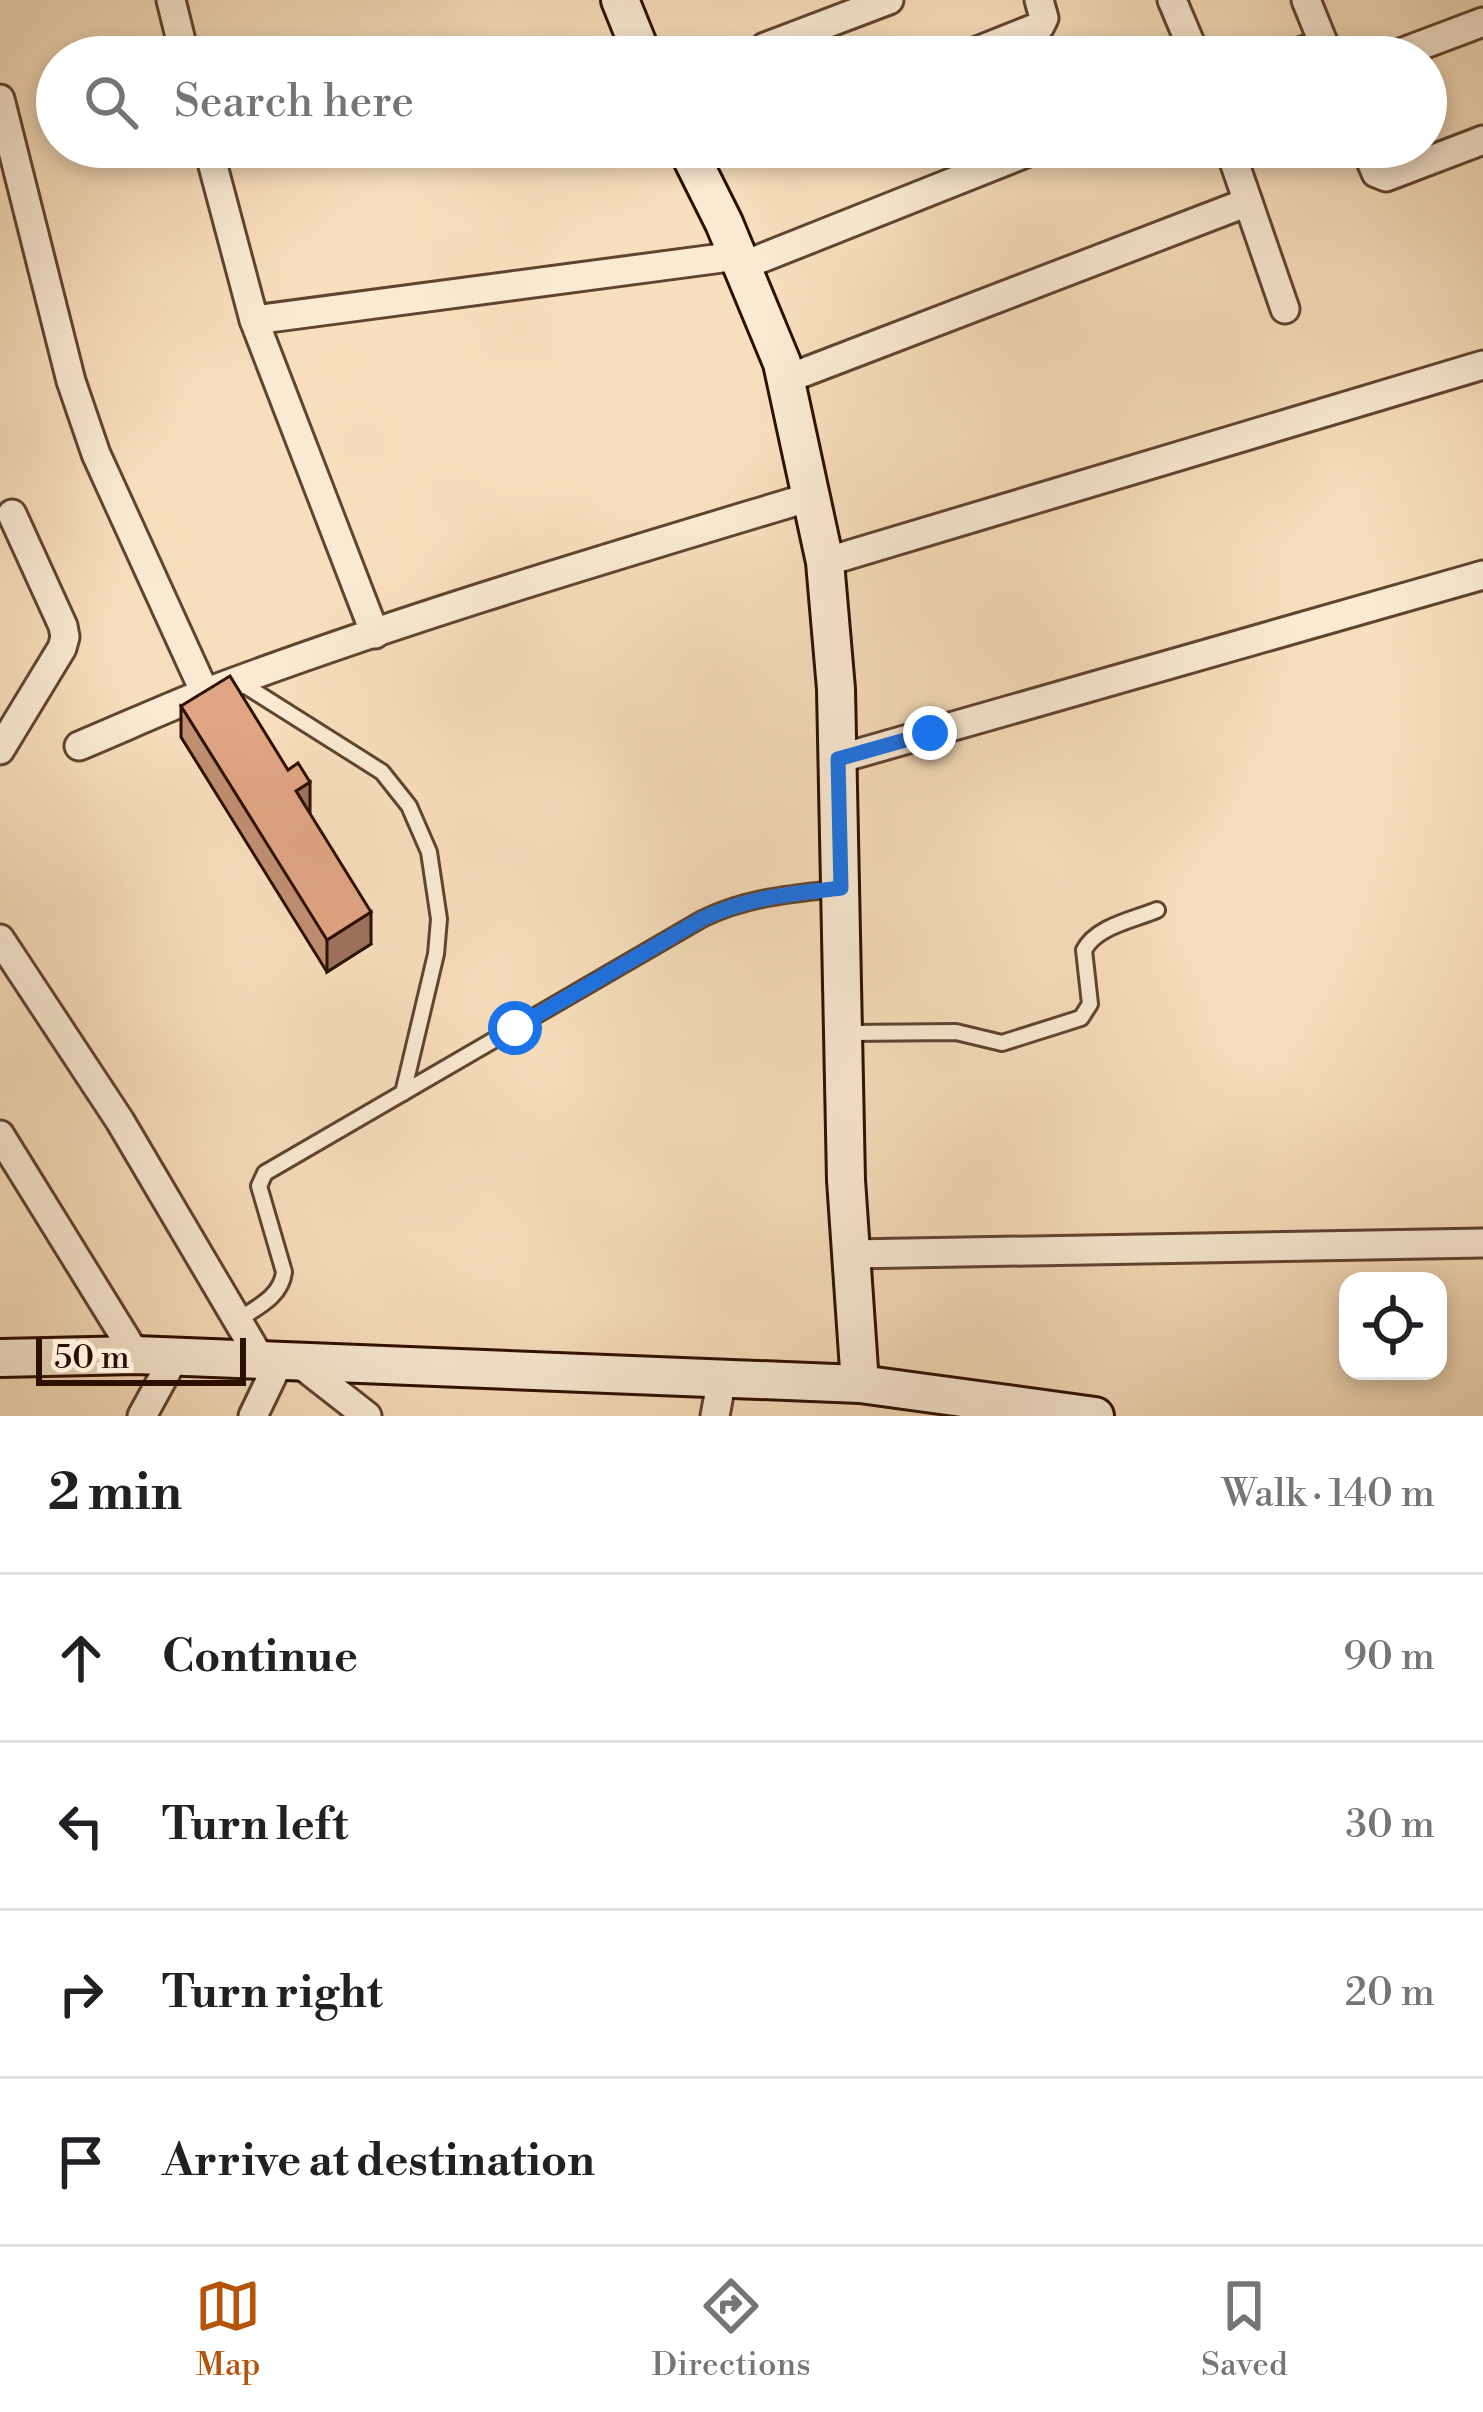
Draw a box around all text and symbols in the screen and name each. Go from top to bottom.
search box [36,36,1447,168]
icon: search [78,69,144,135]
text: Search here [174,74,414,131]
route end [903,706,957,760]
route start [488,1001,542,1055]
map controls [1339,1272,1447,1380]
button: locate [1339,1272,1447,1380]
scale bar [36,1332,246,1385]
text: 50 m [54,1338,130,1379]
text: 2 min [48,1462,182,1526]
text: Walk · 140 m [1221,1470,1435,1519]
icon: ahead [48,1625,114,1691]
text: Continue [162,1629,358,1686]
text: 90 m [1343,1633,1435,1682]
icon: left [48,1793,114,1859]
text: Turn left [162,1797,348,1854]
text: 30 m [1345,1801,1435,1850]
icon: right [48,1961,114,2027]
text: Turn right [162,1965,383,2022]
text: 20 m [1345,1969,1435,2018]
icon: arrive [48,2129,114,2195]
text: Arrive at destination [162,2133,595,2190]
tab: Map [195,2273,261,2386]
tab: Directions [652,2273,811,2386]
tab: Saved [1201,2273,1288,2386]

